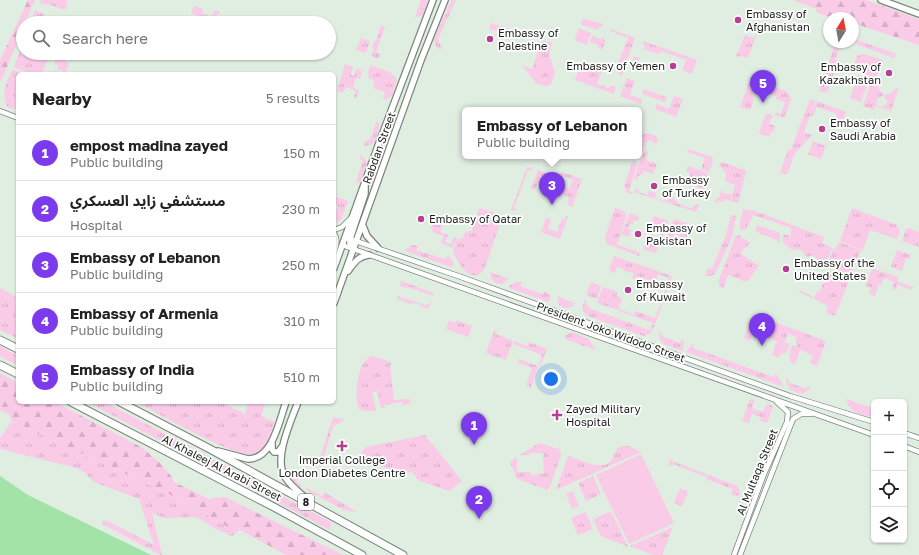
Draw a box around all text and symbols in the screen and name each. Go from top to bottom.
place label: Embassy of Afghanistan [746,7,810,33]
north arrow [823,12,859,48]
marker: Embassy of Afghanistan [733,15,743,25]
search box [16,16,336,60]
place label: Embassy of Palestine [498,26,559,52]
icon: search [30,27,52,49]
text: Search here [62,29,148,47]
marker: Embassy of Palestine [485,34,495,44]
place label: Embassy of Yemen [566,59,665,72]
place label: Embassy of Kazakhstan [819,60,881,86]
marker: Embassy of Yemen [668,61,678,71]
marker: Embassy of Kazakhstan [884,68,894,78]
pin: 5 [750,70,776,103]
text: Nearby [32,88,92,109]
text: 5 results [266,90,320,106]
popup [462,107,642,159]
street label: Rabdan Street [360,110,398,185]
text: Embassy of Lebanon [477,116,627,134]
place label: Embassy of Saudi Arabia [830,116,896,142]
marker: Embassy of Saudi Arabia [817,124,827,134]
text: Public building [477,134,570,150]
text: empost madina zayed [70,136,228,154]
text: 1 [42,145,48,161]
text: 150 m [283,145,320,161]
text: Public building [70,154,163,170]
pin: 3 [539,172,565,205]
place label: Embassy of Turkey [662,173,710,199]
marker: Embassy of Turkey [649,181,659,191]
text: مستشفي زايد العسكري [70,191,225,209]
text: 2 [41,201,49,217]
text: 230 m [282,201,320,217]
place label: Embassy of Qatar [429,212,522,225]
marker: Embassy of Qatar [416,214,426,224]
text: Hospital [70,217,123,233]
place label: Embassy of Pakistan [646,221,707,247]
marker: Embassy of Pakistan [633,229,643,239]
text: Embassy of Lebanon [70,248,220,266]
place label: Embassy of the United States [794,256,875,282]
text: 3 [41,257,49,273]
text: 250 m [282,257,320,273]
marker: Embassy of the United States [781,264,791,274]
text: Public building [70,266,163,282]
place label: Embassy of Kuwait [636,277,686,303]
marker: Embassy of Kuwait [623,285,633,295]
street label: President Joko Widodo Street [535,299,687,365]
text: Embassy of Armenia [70,304,218,322]
text: 4 [41,313,49,329]
text: 310 m [283,313,320,329]
pin: 4 [749,313,775,346]
text: Public building [70,322,163,338]
text: Embassy of India [70,360,194,378]
text: 5 [41,369,49,385]
text: 510 m [283,369,320,385]
your location [541,369,561,389]
text: Public building [70,378,163,394]
map controls [871,399,907,543]
button: + [871,399,907,435]
place label: Zayed Military Hospital [566,402,641,428]
marker: Zayed Military Hospital [551,409,563,421]
pin: 1 [461,412,487,445]
street label: Al Multaqa Street [733,427,780,517]
street label: Al Khaleej Al Arabi Street [160,432,284,503]
button: − [871,435,907,471]
marker: Imperial College London Diabetes Centre [336,440,348,452]
place label: Imperial College London Diabetes Centre [278,453,406,479]
button: locate [871,471,907,507]
pin: 2 [466,486,492,519]
road number: 8 [298,494,314,510]
button: layers [871,507,907,543]

